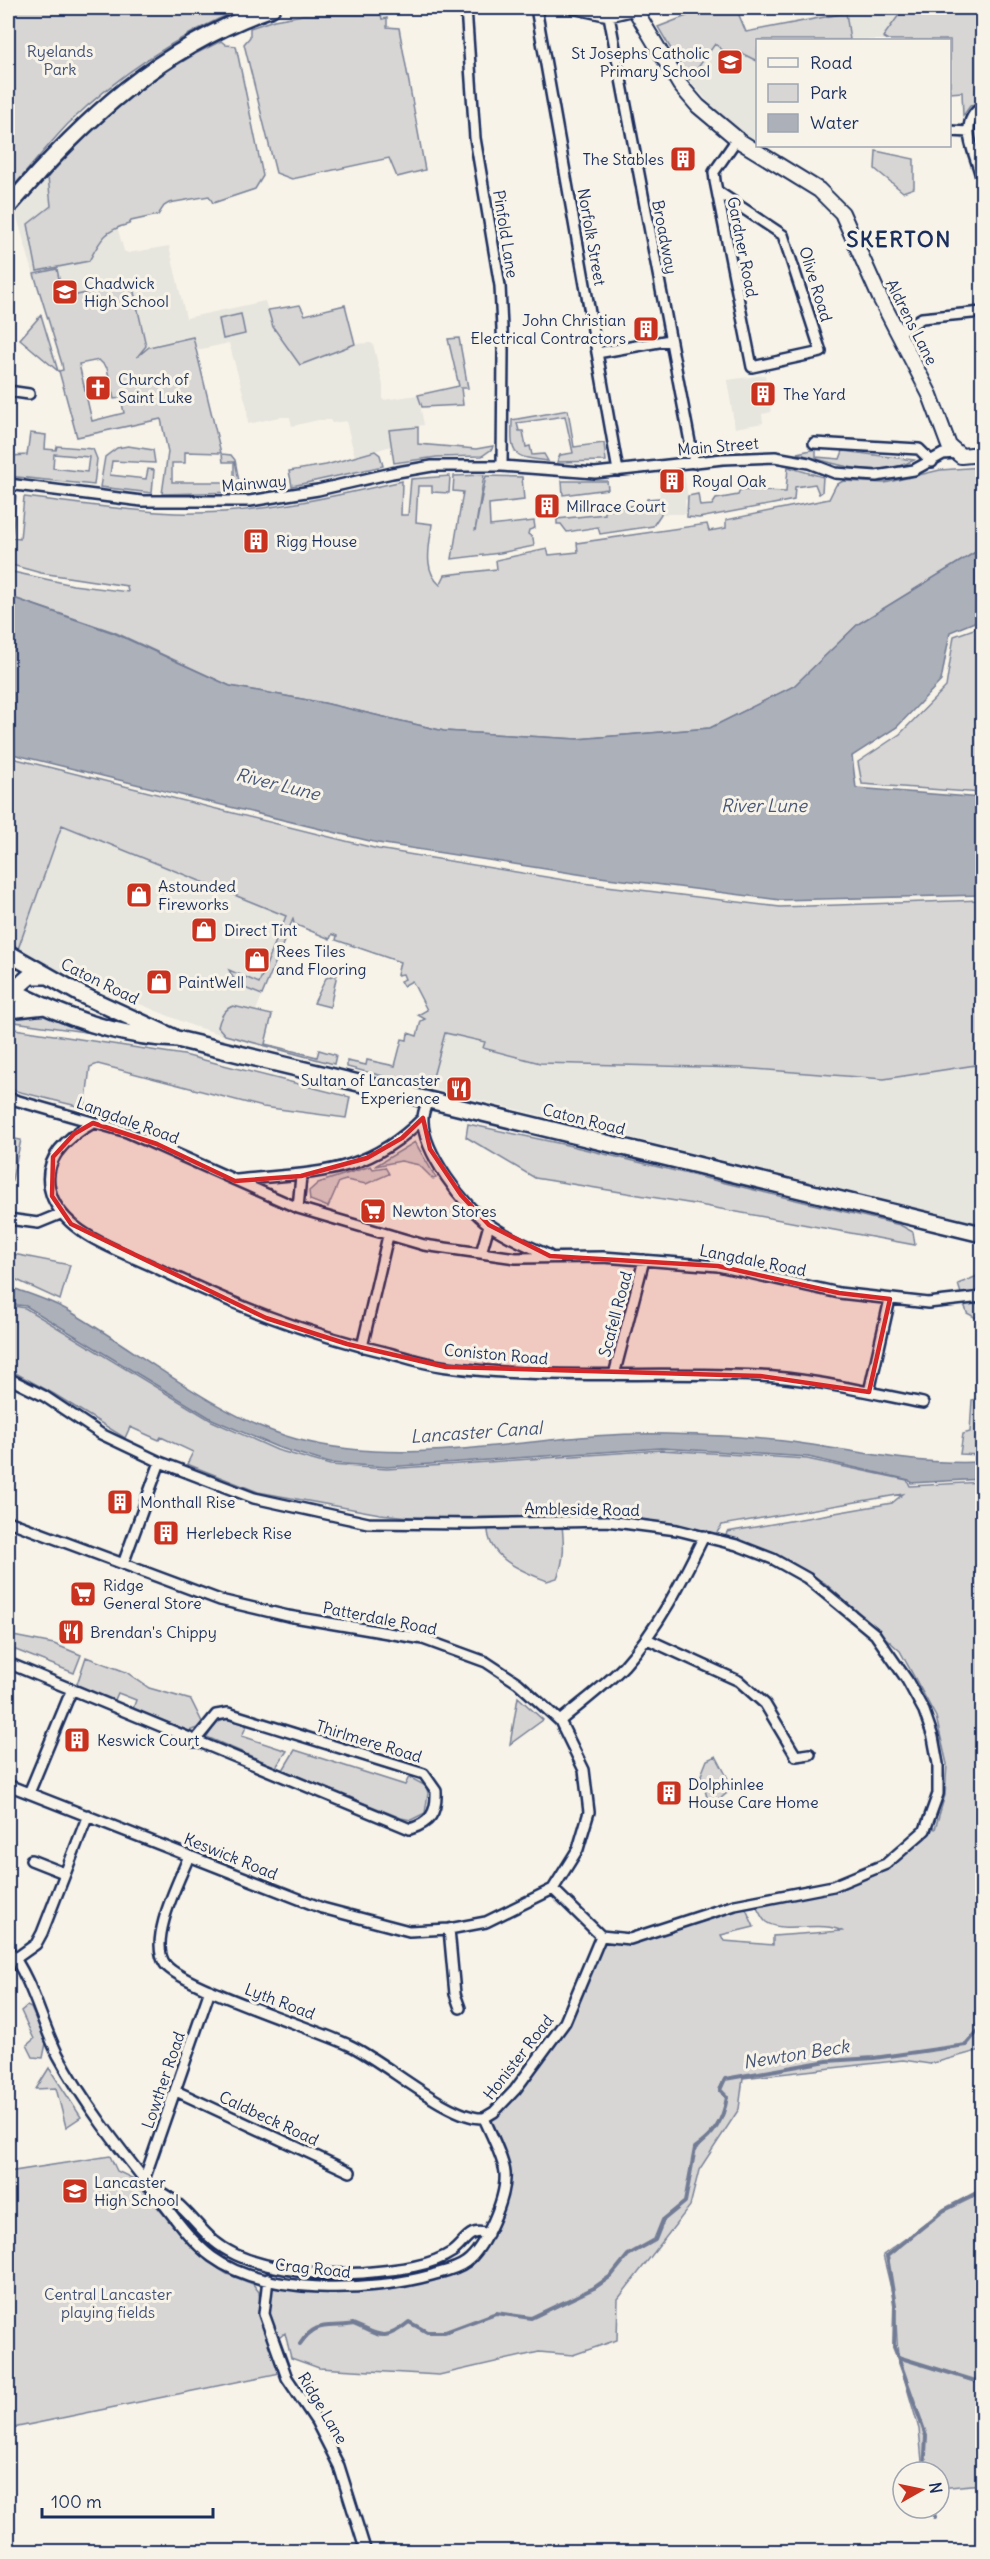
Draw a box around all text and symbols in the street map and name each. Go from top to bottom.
legend [756,39,951,147]
park label: Ryelands Park [27,41,93,79]
place label: St Josephs Catholic Primary School [571,43,710,81]
school or university icon: St Josephs Catholic Primary School [715,47,745,77]
text: Road [810,51,853,74]
text: Park [810,81,847,104]
text: Water [810,111,860,134]
building icon: The Stables [668,144,698,174]
place label: The Stables [582,149,664,169]
street label: Norfolk Street [574,187,611,288]
street label: Pinfold Lane [489,189,523,279]
street label: Gardner Road [723,195,763,299]
street label: Broadway [648,198,682,276]
district label: SKERTON [846,225,952,253]
street label: Olive Road [795,244,837,324]
place label: Chadwick High School [84,273,169,311]
street label: Aldrens Lane [882,276,942,368]
school or university icon: Chadwick High School [50,277,80,307]
place label: John Christian Electrical Contractors [471,310,626,348]
building icon: John Christian Electrical Contractors [631,314,661,344]
place label: Church of Saint Luke [118,369,192,407]
church icon: Church of Saint Luke [83,373,113,403]
building icon: The Yard [748,379,778,409]
place label: The Yard [783,384,846,404]
street label: Main Street [677,432,760,460]
building icon: Royal Oak [657,466,687,496]
street label: Mainway [221,470,287,496]
place label: Royal Oak [692,471,766,491]
building icon: Millrace Court [532,491,562,521]
place label: Millrace Court [566,496,667,516]
building icon: Rigg House [241,526,271,556]
place label: Rigg House [276,531,357,551]
water label: River Lune [234,762,324,806]
water label: River Lune [721,794,808,817]
place label: Astounded Fireworks [158,876,236,914]
shop icon: Astounded Fireworks [124,880,154,910]
shop icon: Direct Tint [189,915,219,945]
place label: Direct Tint [224,920,298,940]
place label: Rees Tiles and Flooring [276,941,367,979]
shop icon: Rees Tiles and Flooring [242,945,272,975]
street label: Caton Road [58,953,142,1009]
shop icon: PaintWell [144,967,174,997]
place label: PaintWell [178,972,244,992]
place label: Sultan of Lancaster Experience [301,1070,440,1108]
restaurant icon: Sultan of Lancaster Experience [444,1074,474,1104]
street label: Langdale Road [74,1092,182,1148]
street label: Caton Road [541,1099,627,1139]
supermarket icon: Newton Stores [358,1196,388,1226]
place label: Newton Stores [392,1201,497,1221]
street label: Langdale Road [698,1240,808,1280]
street label: Scafell Road [594,1269,636,1359]
street label: Coniston Road [443,1339,549,1369]
water label: Lancaster Canal [409,1416,545,1448]
building icon: Monthall Rise [105,1487,135,1517]
place label: Monthall Rise [140,1492,235,1512]
street label: Ambleside Road [524,1498,640,1520]
building icon: Herlebeck Rise [151,1518,181,1548]
place label: Herlebeck Rise [186,1523,292,1543]
place label: Ridge General Store [103,1575,202,1613]
supermarket icon: Ridge General Store [68,1579,98,1609]
street label: Patterdale Road [321,1597,439,1639]
restaurant icon: Brendan's Chippy [56,1617,86,1647]
place label: Brendan's Chippy [90,1622,217,1642]
street label: Thirlmere Road [314,1715,424,1767]
building icon: Keswick Court [62,1725,92,1755]
place label: Keswick Court [97,1730,200,1750]
place label: Dolphinlee House Care Home [688,1774,819,1812]
building icon: Dolphinlee House Care Home [654,1778,684,1808]
street label: Keswick Road [181,1828,281,1884]
street label: Lyth Road [242,1978,318,2024]
street label: Honister Road [479,2011,557,2103]
street label: Lowther Road [137,2029,189,2131]
water label: Newton Beck [741,2034,852,2074]
street label: Caldbeck Road [216,2086,322,2150]
place label: Lancaster High School [94,2172,179,2210]
school or university icon: Lancaster High School [60,2176,90,2206]
street label: Crag Road [274,2254,352,2282]
park label: Central Lancaster playing fields [44,2284,172,2322]
street label: Ridge Lane [294,2368,352,2448]
north arrow [891,2460,951,2520]
scale bar [42,2481,213,2519]
text: N [925,2481,947,2495]
text: 100 m [51,2490,102,2513]

